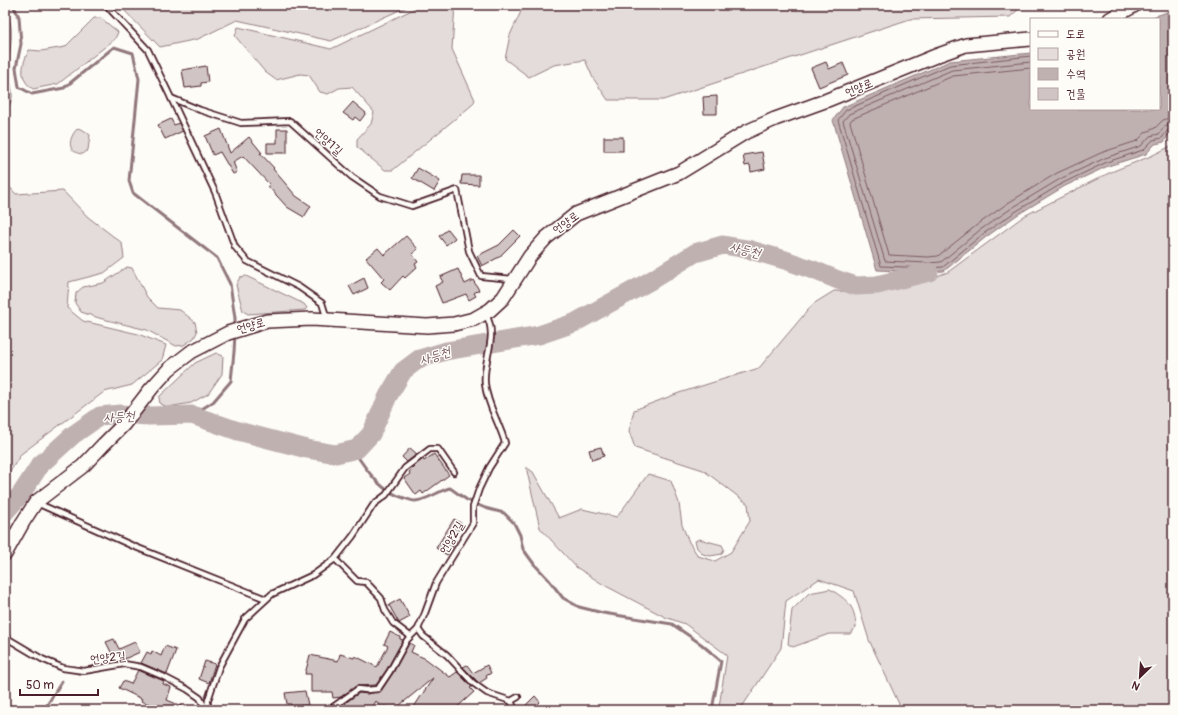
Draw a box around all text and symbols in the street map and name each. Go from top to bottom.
legend [1030,18,1160,110]
text: 도로 [1066,27,1085,42]
text: 공원 [1066,47,1085,62]
text: 수역 [1066,67,1086,82]
street label: 언양로 [843,76,875,100]
text: 건물 [1066,87,1086,102]
street label: 언양1길 [310,125,346,159]
street label: 언양로 [550,208,582,238]
water label: 사등천 [728,238,764,262]
street label: 언양로 [235,315,267,337]
water label: 사등천 [418,343,454,368]
water label: 사등천 [103,408,137,426]
street label: 언양2길 [436,519,468,557]
street label: 언양2길 [89,649,127,667]
north arrow [1120,657,1160,697]
scale bar [20,671,98,697]
text: 50 m [26,678,54,693]
text: N [1129,678,1142,693]

